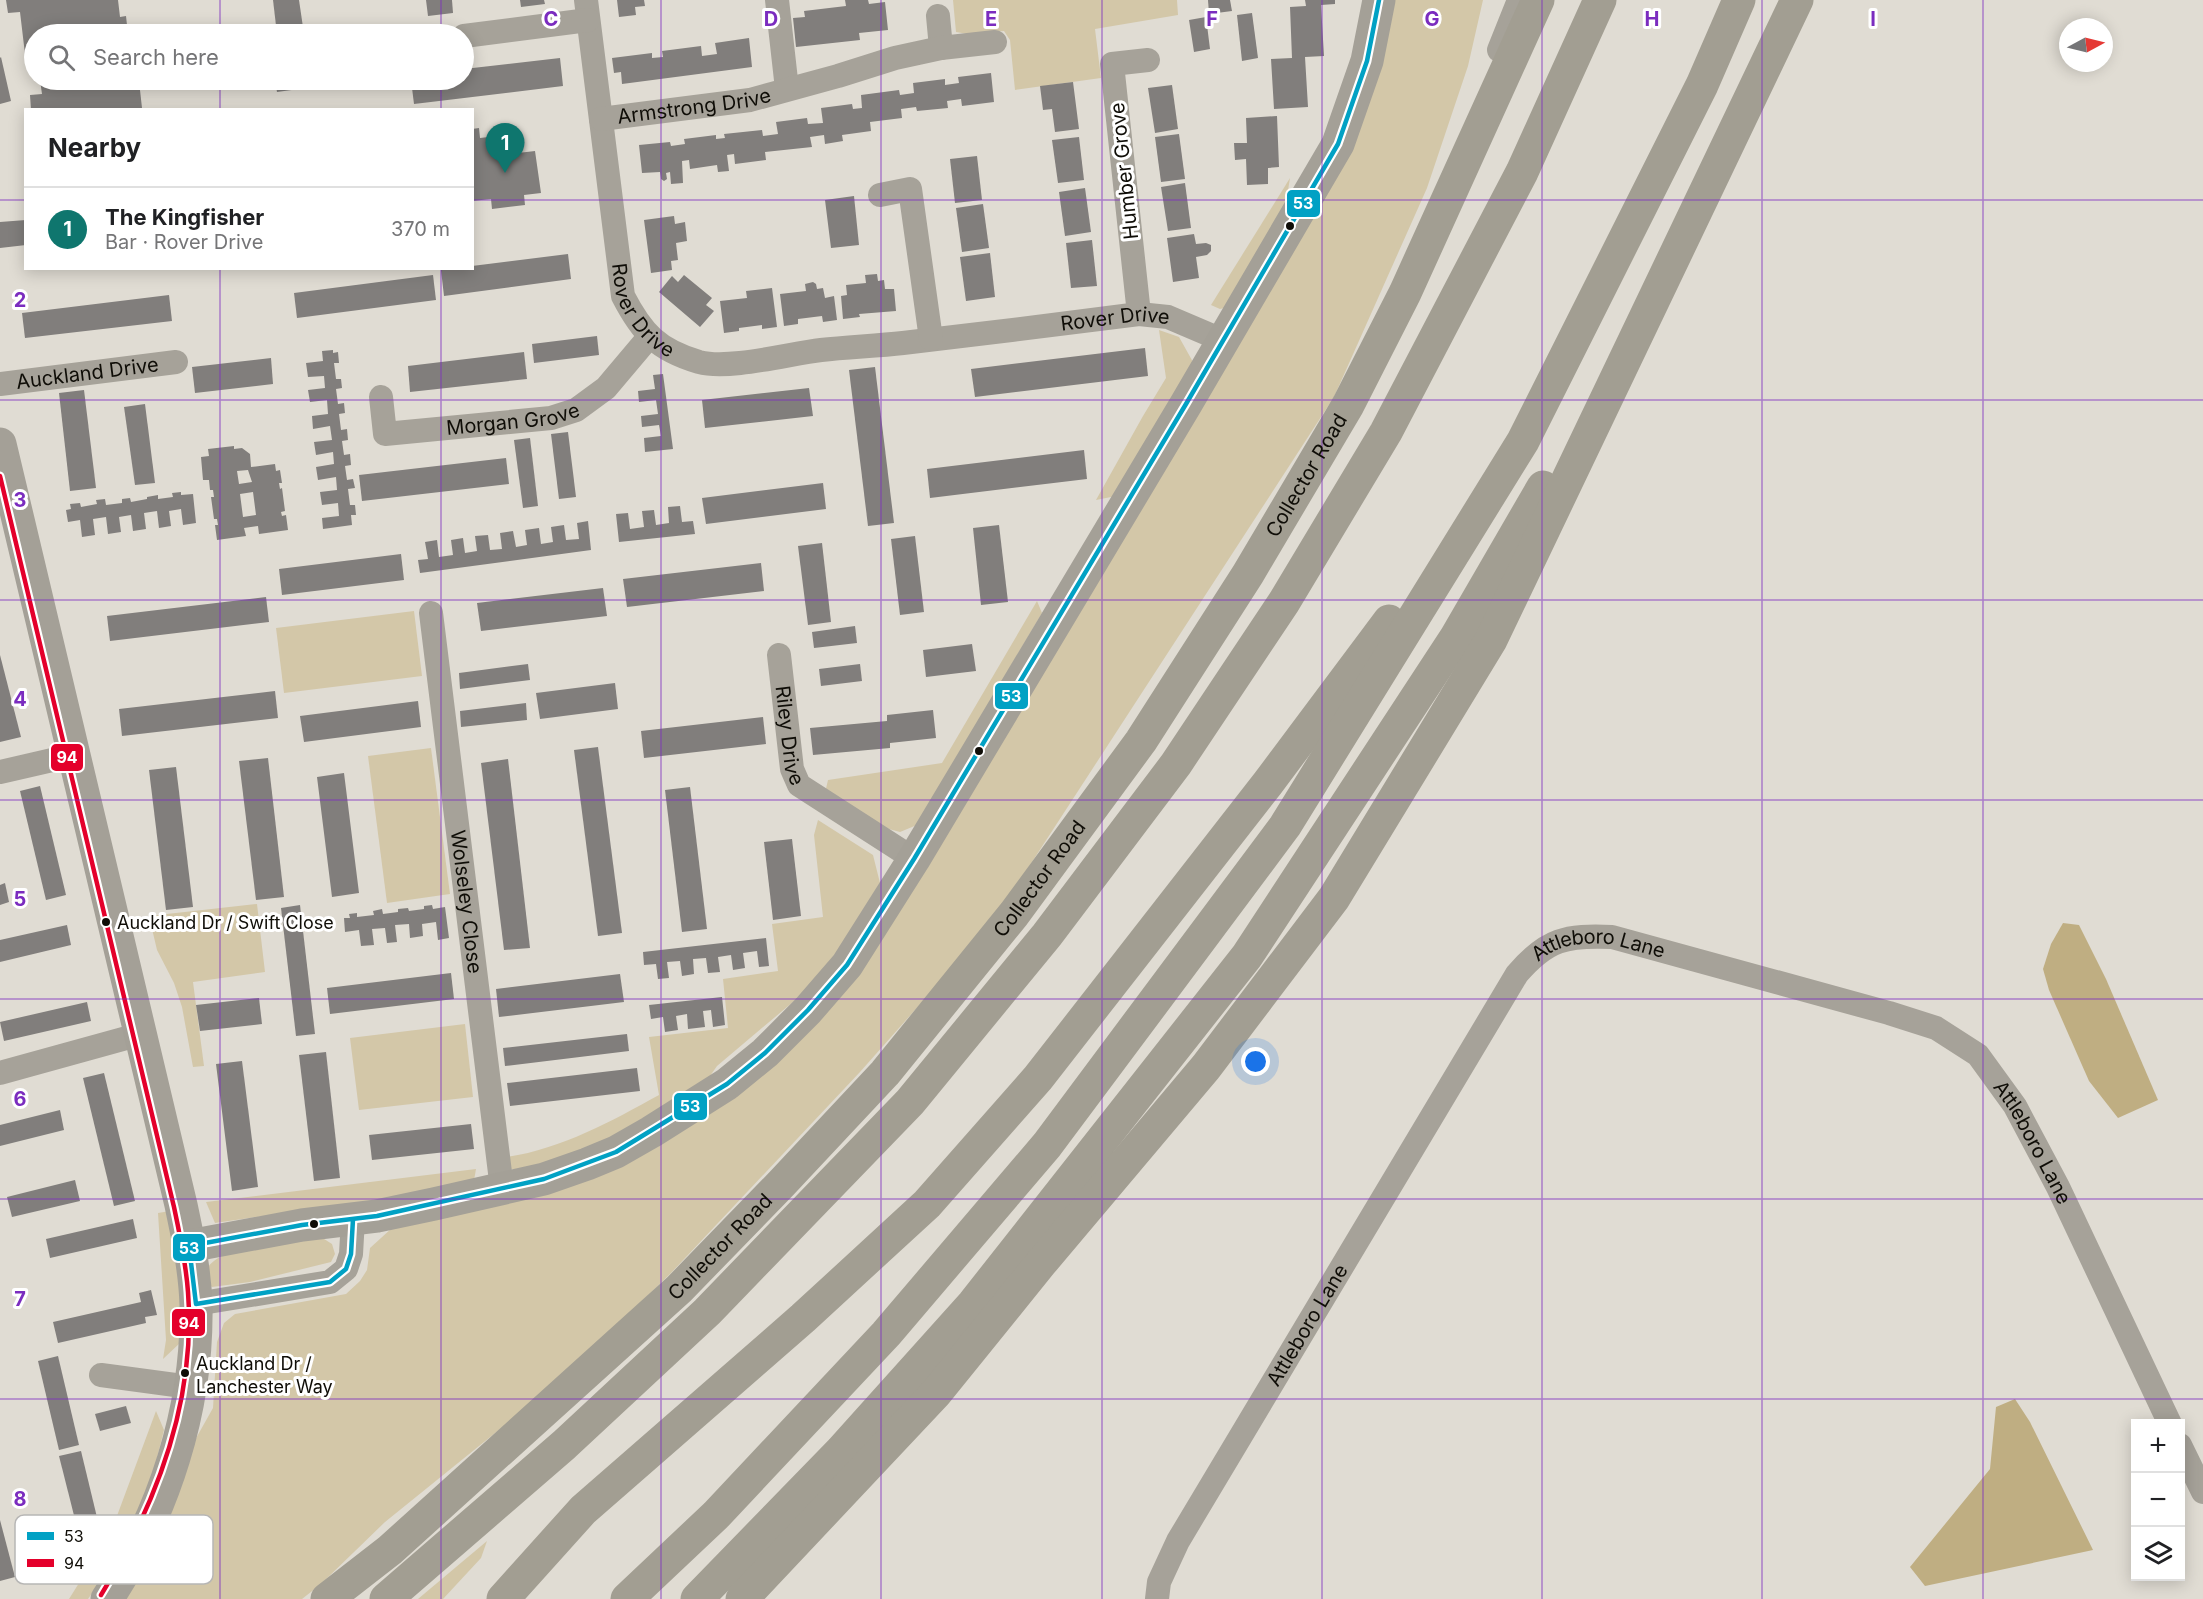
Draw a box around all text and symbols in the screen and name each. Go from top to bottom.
text: C [544,7,558,31]
text: D [764,7,778,31]
text: E [985,7,997,31]
text: F [1206,7,1218,31]
text: G [1424,7,1440,31]
text: H [1645,7,1659,31]
text: I [1870,7,1876,31]
north arrow [2059,18,2113,72]
search box [24,24,474,90]
icon: search [45,41,78,74]
text: Search here [93,44,219,70]
street label: Armstrong Drive [616,83,774,129]
street label: Humber Grove [1105,101,1143,241]
pin: 1 [486,124,524,173]
text: Nearby [48,132,141,163]
line badge: 53 [1286,189,1321,218]
text: 53 [1293,193,1313,213]
text: The Kingfisher [105,204,264,230]
text: 1 [63,217,72,241]
text: 370 m [391,217,450,241]
unlabelled marker [1284,220,1296,232]
text: Bar · Rover Drive [105,230,263,254]
street label: Rover Drive [607,262,679,363]
text: 2 [14,288,26,312]
street label: Rover Drive [1059,302,1171,336]
street label: Auckland Drive [15,352,160,394]
street label: Morgan Grove [445,398,583,440]
street label: Collector Road [1261,409,1352,541]
text: 3 [14,488,26,512]
line badge: 53 [994,682,1029,710]
street label: Riley Drive [771,684,810,789]
text: 53 [1001,686,1021,706]
text: 4 [13,687,27,711]
line badge: 94 [50,743,84,772]
unlabelled marker [973,745,985,757]
text: 94 [56,747,78,767]
street label: Collector Road [988,816,1091,942]
street label: Wolseley Close [446,829,487,975]
text: 5 [14,887,26,911]
place label: Auckland Dr / Swift Close [117,912,334,933]
marker: Auckland Dr / Swift Close [100,916,112,928]
street label: Attleboro Lane [1527,924,1668,966]
your location [1241,1047,1270,1076]
street label: Attleboro Lane [1989,1076,2076,1208]
text: 6 [14,1087,27,1111]
line badge: 53 [673,1092,708,1121]
text: 53 [680,1096,700,1116]
street label: Collector Road [663,1189,777,1305]
unlabelled marker [308,1218,320,1230]
line badge: 53 [172,1233,206,1262]
text: 53 [179,1238,199,1258]
street label: Attleboro Lane [1262,1260,1353,1390]
text: 7 [14,1287,26,1311]
line badge: 94 [171,1308,206,1337]
text: 94 [178,1313,200,1333]
place label: Auckland Dr / Lanchester Way [196,1353,333,1397]
marker: Auckland Dr / Lanchester Way [179,1367,191,1379]
map controls [2131,1419,2185,1581]
button: + [2131,1419,2185,1473]
button: − [2131,1473,2185,1527]
text: 8 [13,1487,27,1511]
legend [15,1515,213,1584]
text: 53 [64,1526,84,1546]
button: layers [2131,1527,2185,1581]
text: 94 [64,1553,84,1573]

